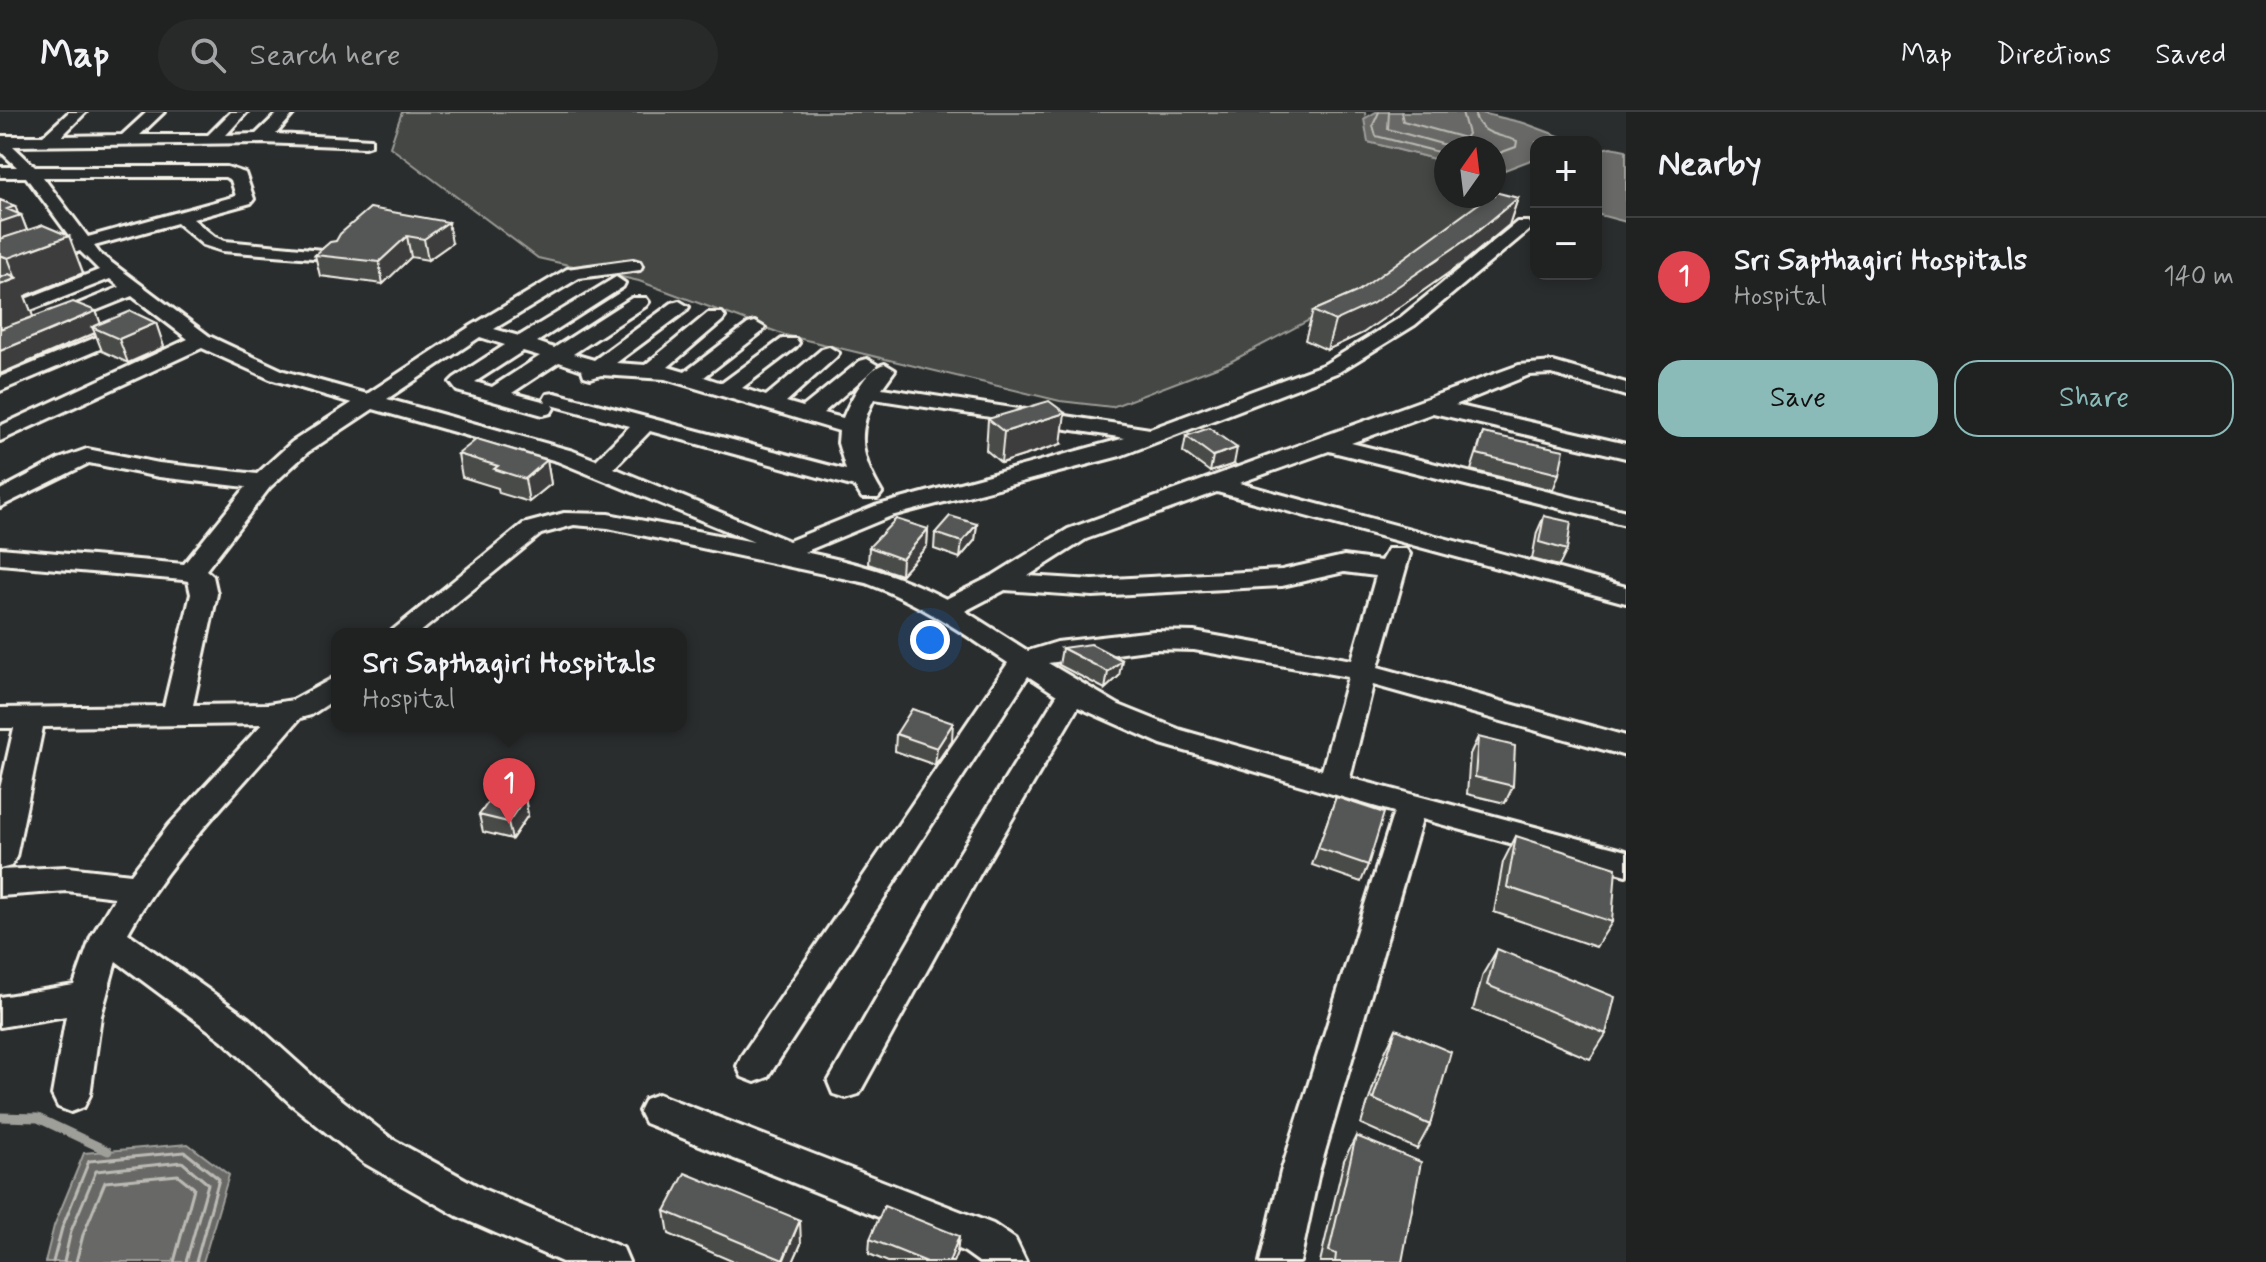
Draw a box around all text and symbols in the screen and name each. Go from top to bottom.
search box [158,19,718,91]
text: Map [40,31,110,80]
icon: search [186,33,230,77]
text: Search here [250,36,401,75]
text: Map [1901,37,1952,74]
text: Directions [1996,37,2111,74]
text: Saved [2155,37,2226,74]
north arrow [1434,136,1506,208]
map controls [1530,136,1602,280]
button: + [1530,136,1602,208]
text: Nearby [1658,142,1762,187]
button: − [1530,208,1602,280]
text: Sri Sapthagiri Hospitals [1734,241,2027,280]
text: 1 [1678,260,1690,294]
text: 140 m [2163,260,2234,294]
text: Hospital [1734,280,1827,314]
button: Save [1658,360,1938,437]
button: Share [1954,360,2234,437]
your location [910,620,950,660]
popup [331,628,687,732]
text: Sri Sapthagiri Hospitals [362,644,656,683]
text: Hospital [362,683,455,717]
pin: 1 [483,758,535,824]

